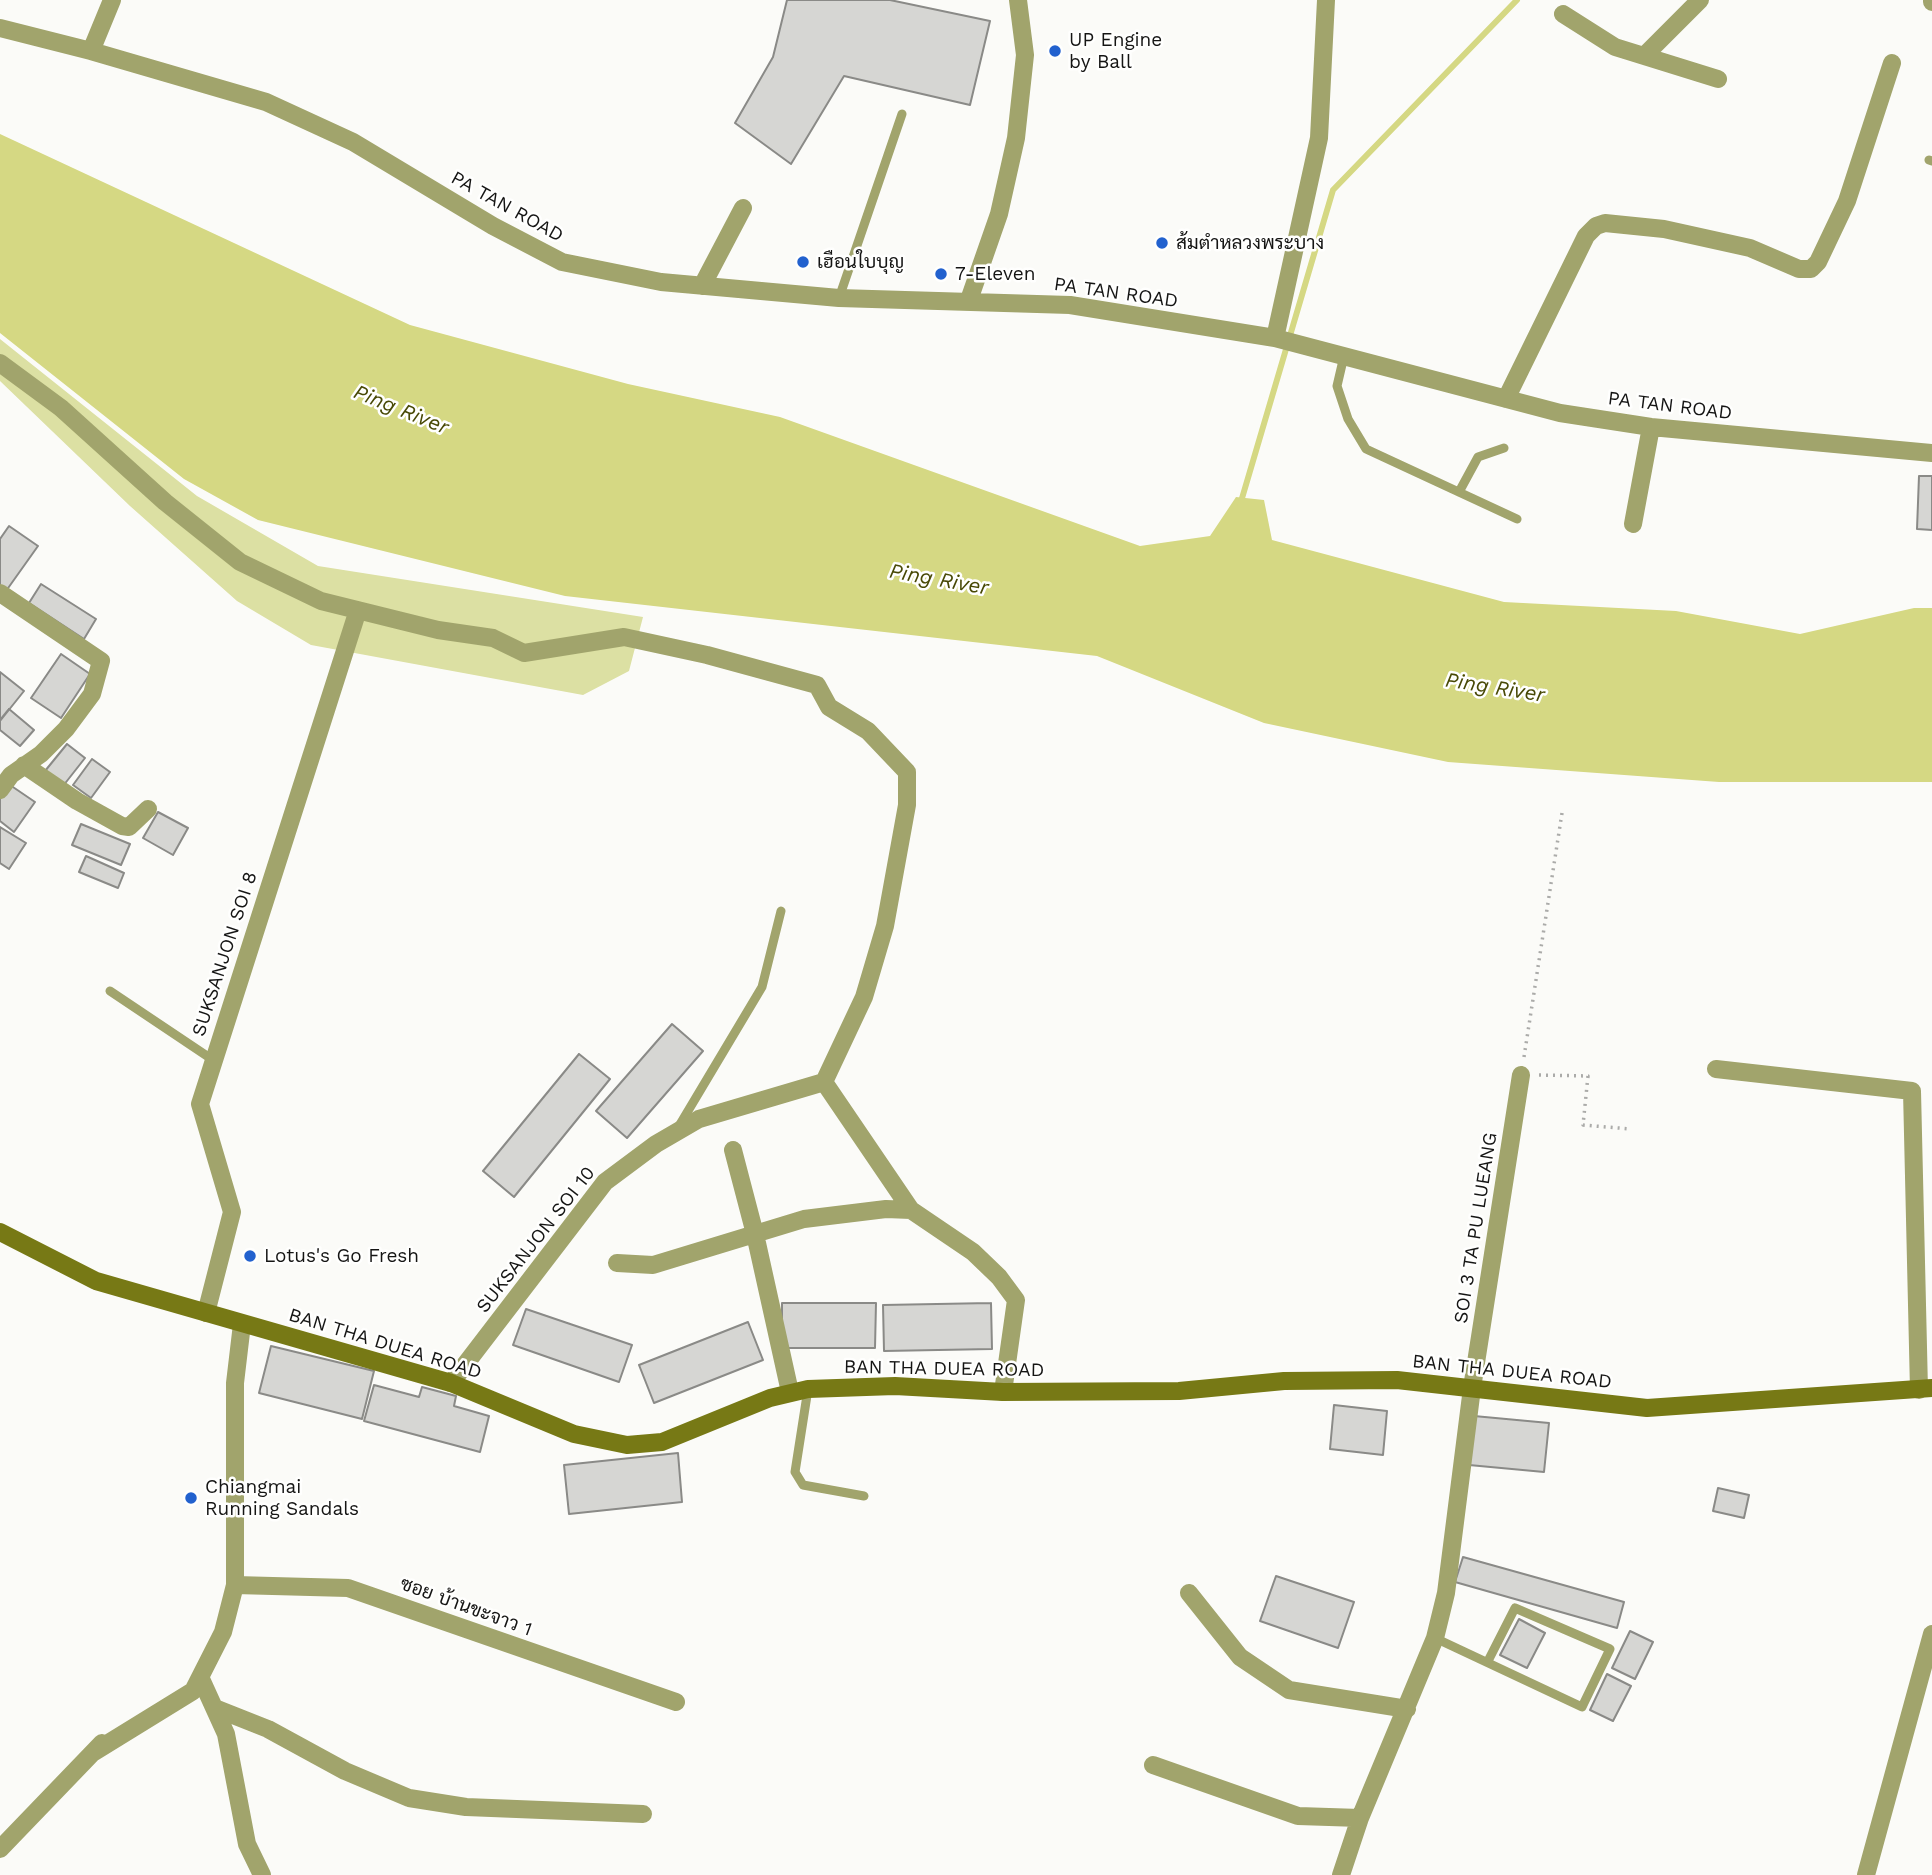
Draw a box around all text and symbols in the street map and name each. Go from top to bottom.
place label: UP Engine by Ball [1069,29,1162,73]
marker: UP Engine by Ball [1047,43,1063,59]
street label: PA TAN ROAD [447,167,567,247]
place label: ส้มตำหลวงพระบาง [1176,232,1324,254]
marker: ส้มตำหลวงพระบาง [1154,235,1170,251]
place label: เฮือนใบบุญ [817,251,904,273]
marker: เฮือนใบบุญ [795,254,811,270]
place label: 7-Eleven [955,263,1036,285]
marker: 7-Eleven [933,266,949,282]
street label: PA TAN ROAD [1053,273,1179,313]
water label: Ping River [350,380,452,440]
street label: PA TAN ROAD [1607,387,1733,425]
water label: Ping River [887,559,991,601]
water label: Ping River [1443,668,1547,708]
street label: SUKSANJON SOI 8 [188,869,262,1039]
street label: SOI 3 TA PU LUEANG [1450,1131,1502,1325]
street label: SUKSANJON SOI 10 [472,1162,600,1318]
place label: Lotus's Go Fresh [264,1245,419,1267]
marker: Lotus's Go Fresh [242,1248,258,1264]
street label: BAN THA DUEA ROAD [286,1304,484,1384]
street label: BAN THA DUEA ROAD [1411,1350,1613,1394]
street label: BAN THA DUEA ROAD [844,1356,1044,1382]
place label: Chiangmai Running Sandals [205,1476,359,1520]
marker: Chiangmai Running Sandals [183,1490,199,1506]
street label: ซอย บ้านขะจาว 1 [397,1573,535,1641]

